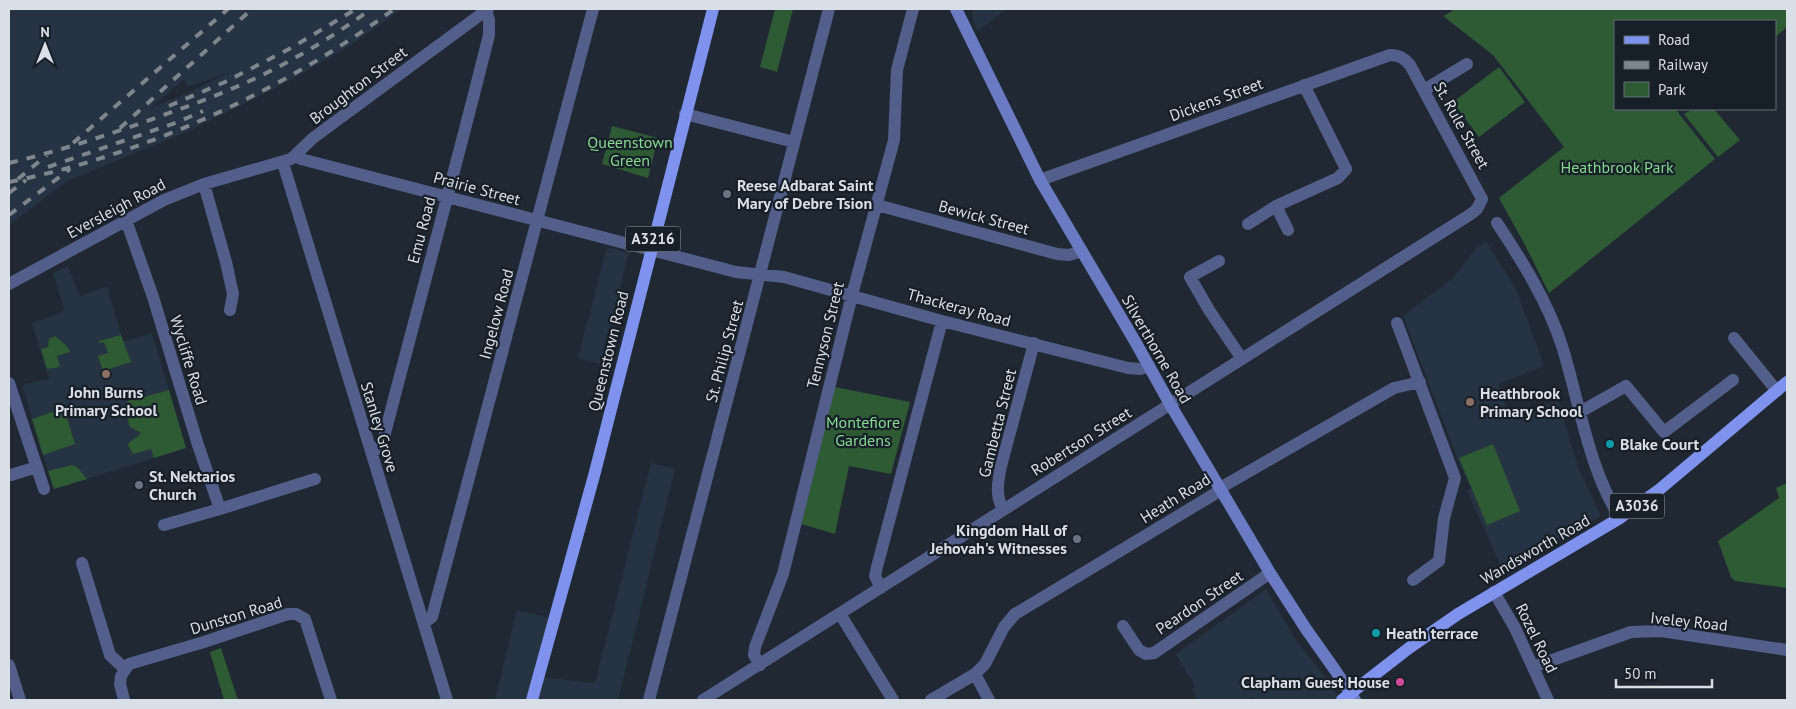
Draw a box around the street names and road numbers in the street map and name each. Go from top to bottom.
street label: Broughton Street [305,41,411,128]
street label: Dickens Street [1166,73,1266,125]
street label: St. Rule Street [1430,78,1494,173]
street label: Prairie Street [431,167,523,209]
street label: Eversleigh Road [63,174,169,242]
street label: Emu Road [402,194,440,266]
street label: Bewick Street [937,195,1032,239]
road number: A3216 [626,226,680,252]
street label: Ingelow Road [474,267,518,361]
street label: Tennyson Street [802,279,848,390]
street label: Thackeray Road [905,284,1013,330]
street label: Queenstown Road [583,289,633,413]
street label: Silverthorne Road [1118,291,1196,407]
street label: St. Philip Street [701,297,747,404]
street label: Wycliffe Road [166,313,212,407]
street label: Gambetta Street [974,366,1020,479]
street label: Stanley Grove [357,379,403,475]
street label: Robertson Street [1027,402,1135,480]
street label: Heath Road [1136,469,1214,527]
road number: A3036 [1610,494,1664,518]
street label: Wandsworth Road [1477,510,1593,588]
street label: Peardon Street [1152,565,1247,639]
street label: Dunston Road [188,592,284,638]
street label: Rozel Road [1512,600,1562,676]
street label: Iveley Road [1649,607,1729,635]

